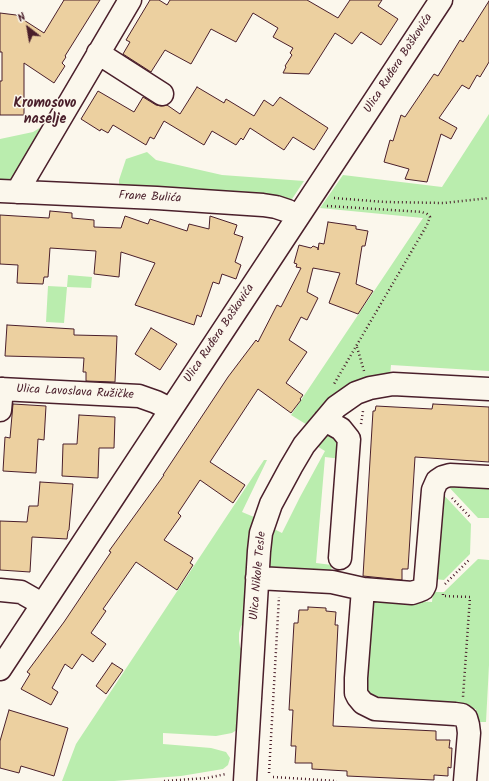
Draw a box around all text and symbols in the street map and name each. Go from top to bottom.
north arrow [8,8,48,48]
text: N [14,8,29,27]
street label: Ulica Ruđera Boškovića [361,12,437,116]
district label: Kromosovo naselje [14,97,76,130]
street label: Frane Bulića [118,189,182,207]
street label: Ulica Ruđera Boškovića [182,282,258,386]
street label: Ulica Lavoslava Ružičke [16,383,134,403]
street label: Ulica Nikole Tesle [248,531,270,621]

